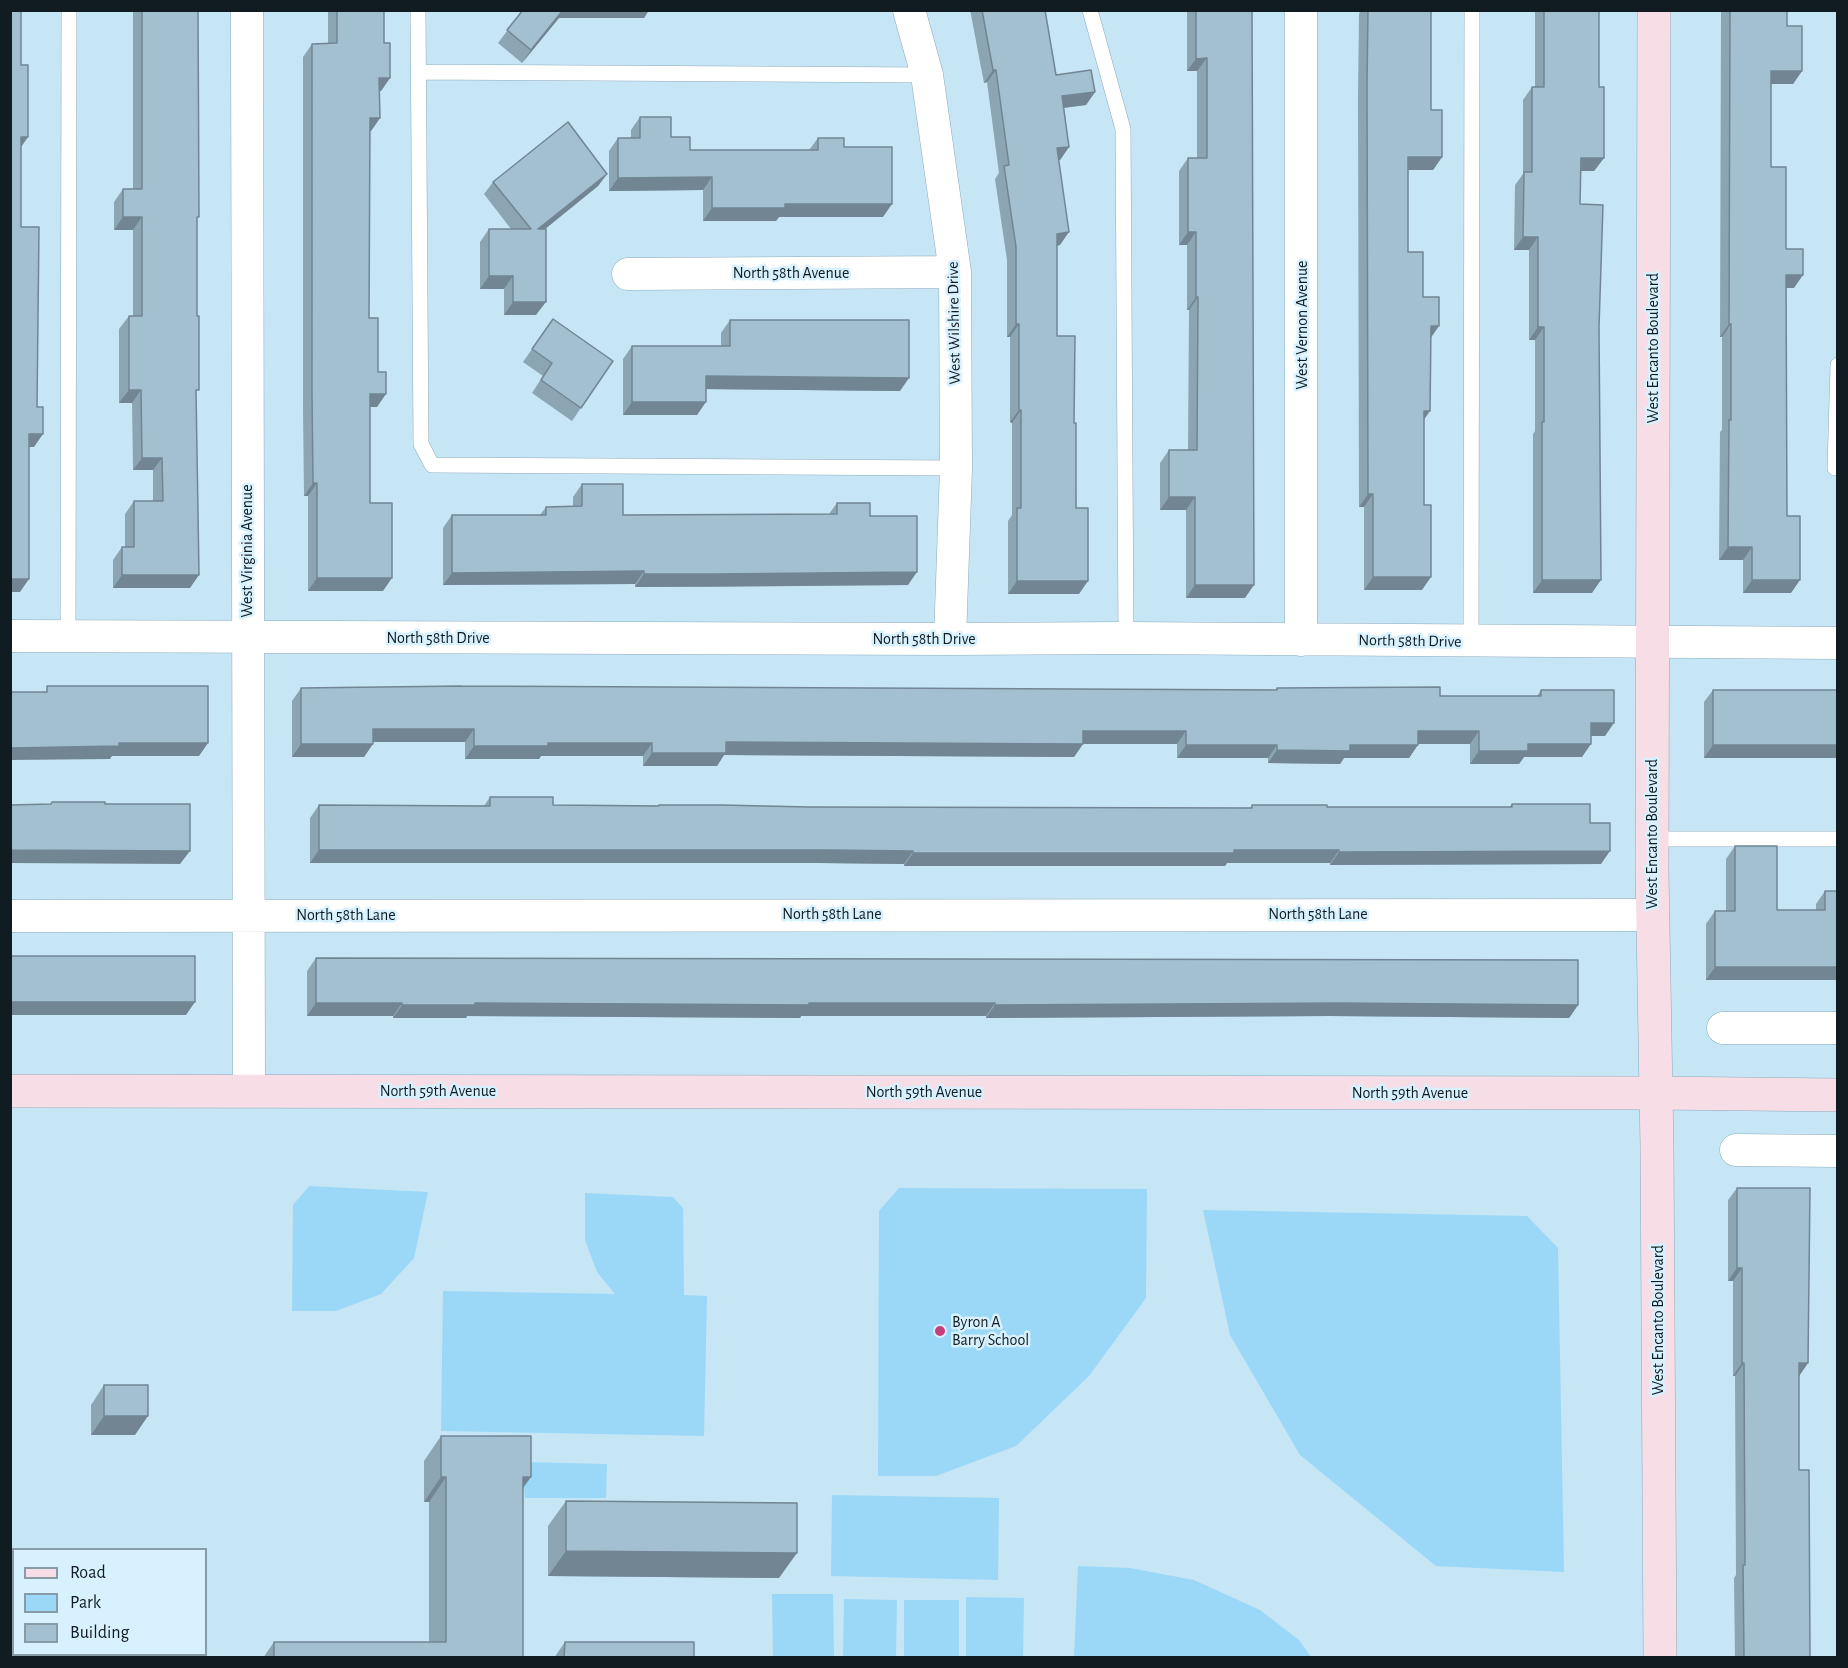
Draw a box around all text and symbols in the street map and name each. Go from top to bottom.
street label: West Wilshire Drive [943,261,965,385]
street label: West Vernon Avenue [1292,261,1312,389]
street label: North 58th Avenue [733,263,849,283]
street label: West Encanto Boulevard [1643,273,1663,423]
street label: West Virginia Avenue [237,484,257,618]
street label: North 58th Drive [386,628,490,648]
street label: North 58th Drive [872,629,976,649]
street label: North 58th Drive [1358,631,1462,651]
street label: West Encanto Boulevard [1642,759,1662,909]
street label: North 58th Lane [782,904,882,924]
street label: North 58th Lane [1268,904,1368,924]
street label: North 58th Lane [296,905,396,925]
street label: North 59th Avenue [380,1081,496,1101]
street label: North 59th Avenue [866,1082,982,1102]
street label: North 59th Avenue [1352,1083,1468,1103]
street label: West Encanto Boulevard [1648,1245,1668,1395]
place label: Byron A Barry School [952,1312,1029,1350]
marker: Byron A Barry School [933,1324,947,1338]
legend [12,1548,207,1656]
text: Road [70,1564,106,1582]
text: Park [70,1594,101,1612]
text: Building [70,1624,129,1642]

